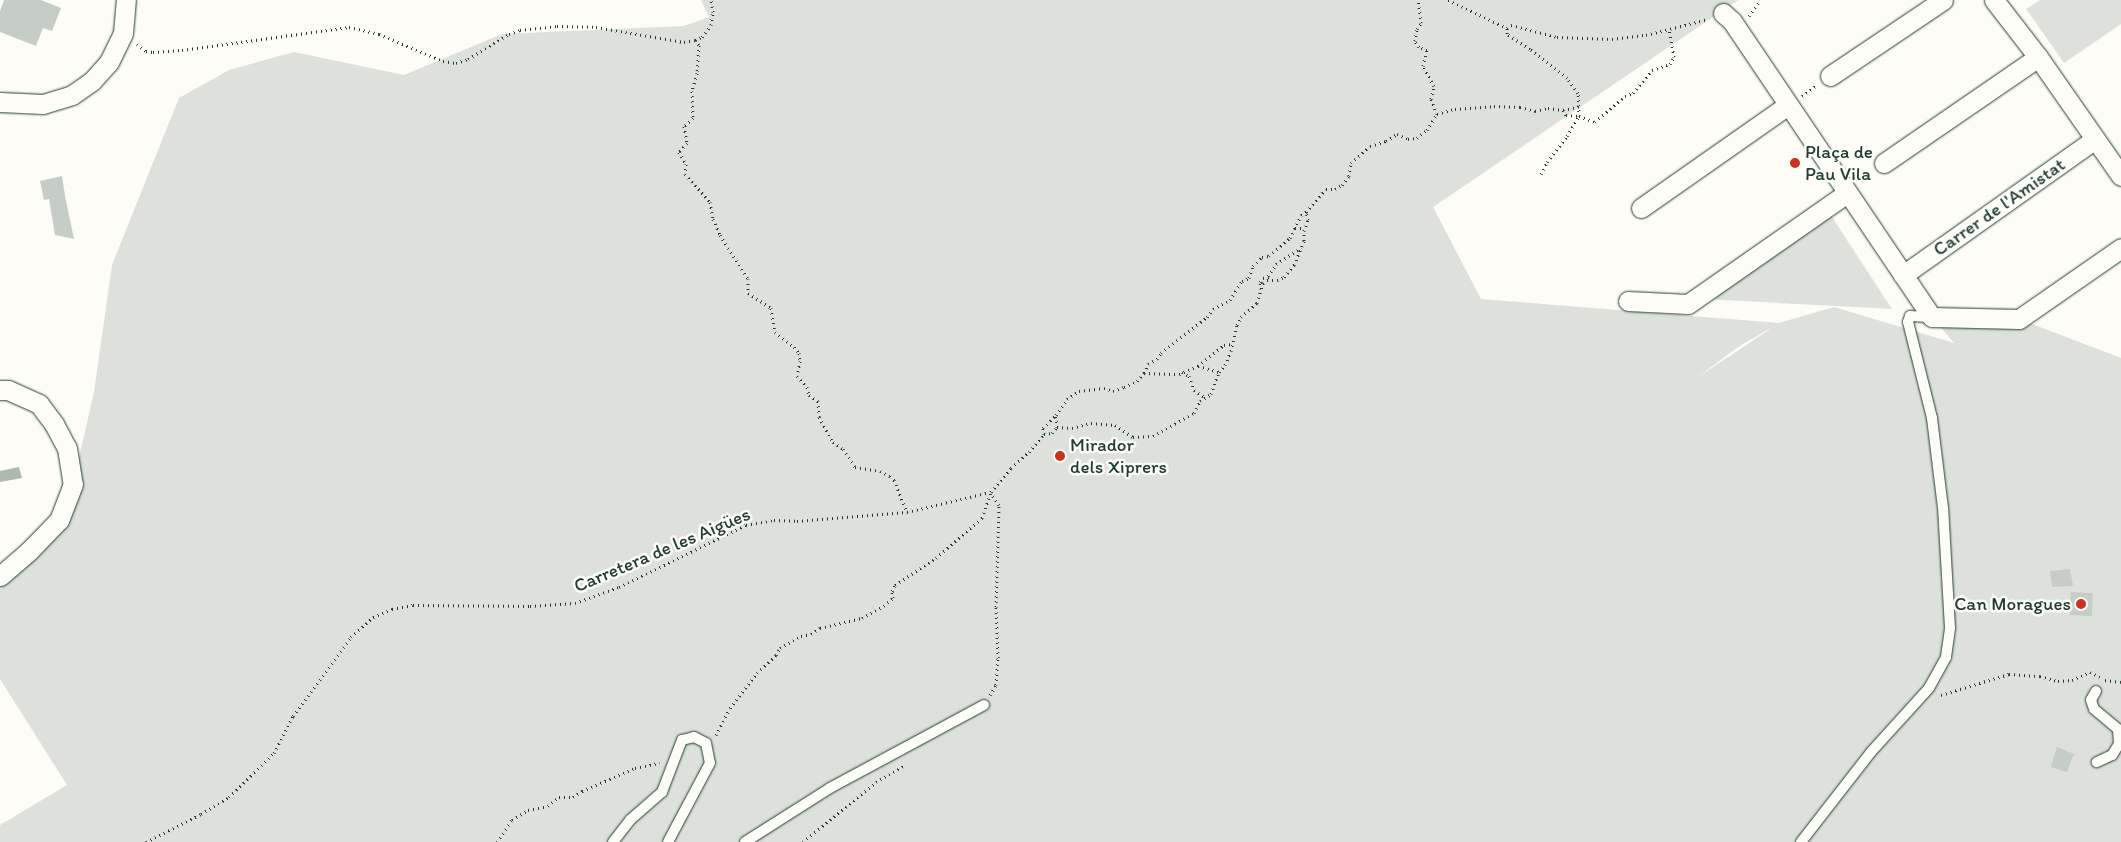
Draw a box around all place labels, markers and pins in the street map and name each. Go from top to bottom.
place label: Plaça de Pau Vila [1805,141,1873,185]
marker: Plaça de Pau Vila [1789,157,1801,169]
place label: Mirador dels Xiprers [1070,434,1167,478]
marker: Mirador dels Xiprers [1054,450,1066,462]
place label: Can Moragues [1954,593,2071,615]
marker: Can Moragues [2075,598,2087,610]

